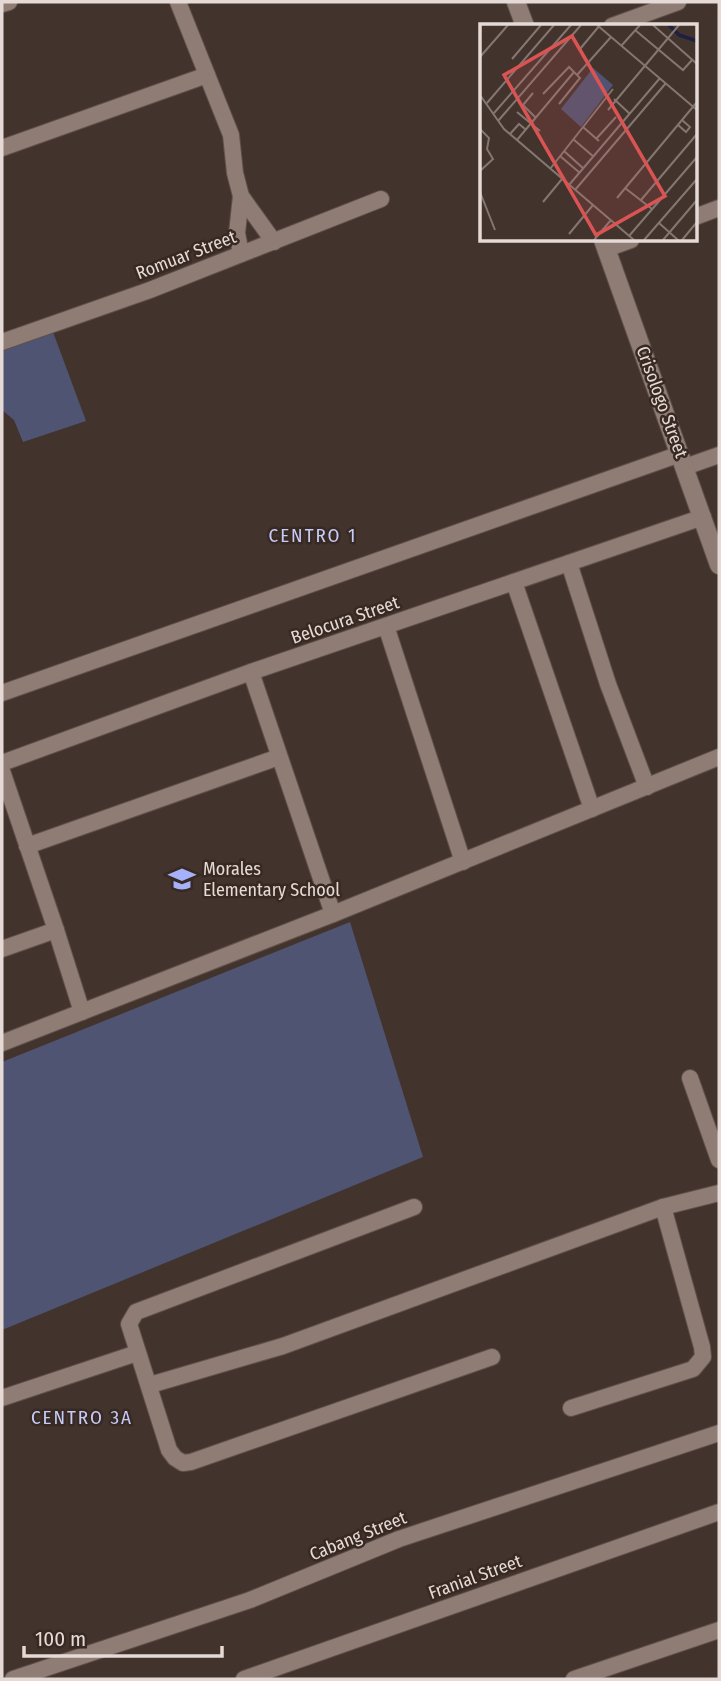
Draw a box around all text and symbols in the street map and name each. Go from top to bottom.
inset map [480,24,696,242]
street label: Romuar Street [133,226,239,284]
street label: Crisologo Street [632,343,692,461]
district label: CENTRO 1 [269,524,357,547]
street label: Belocura Street [288,591,402,649]
place label: Morales Elementary School [203,858,340,901]
school or university icon: Morales Elementary School [167,864,197,894]
district label: CENTRO 3A [31,1406,133,1429]
street label: Cabang Street [306,1507,410,1565]
street label: Franial Street [425,1550,525,1604]
scale bar [24,1614,222,1658]
text: 100 m [35,1626,86,1652]

